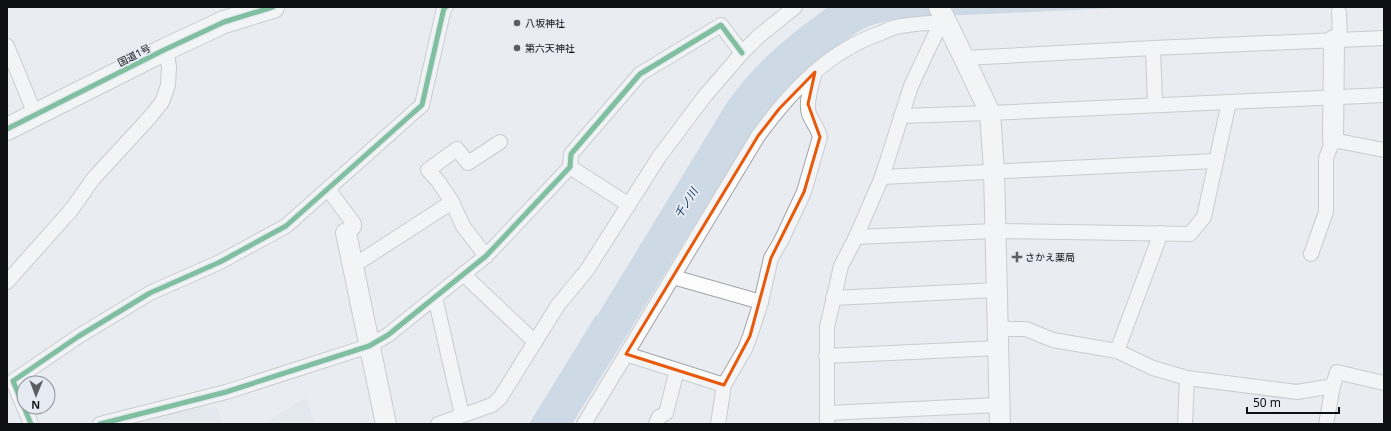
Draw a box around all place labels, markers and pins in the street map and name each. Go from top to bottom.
place label: 八坂神社 [525,16,565,30]
marker: 八坂神社 [512,18,522,28]
place label: 第六天神社 [525,41,575,55]
marker: 第六天神社 [512,43,522,53]
place label: さかえ薬局 [1025,250,1075,264]
marker: さかえ薬局 [1012,252,1022,262]

